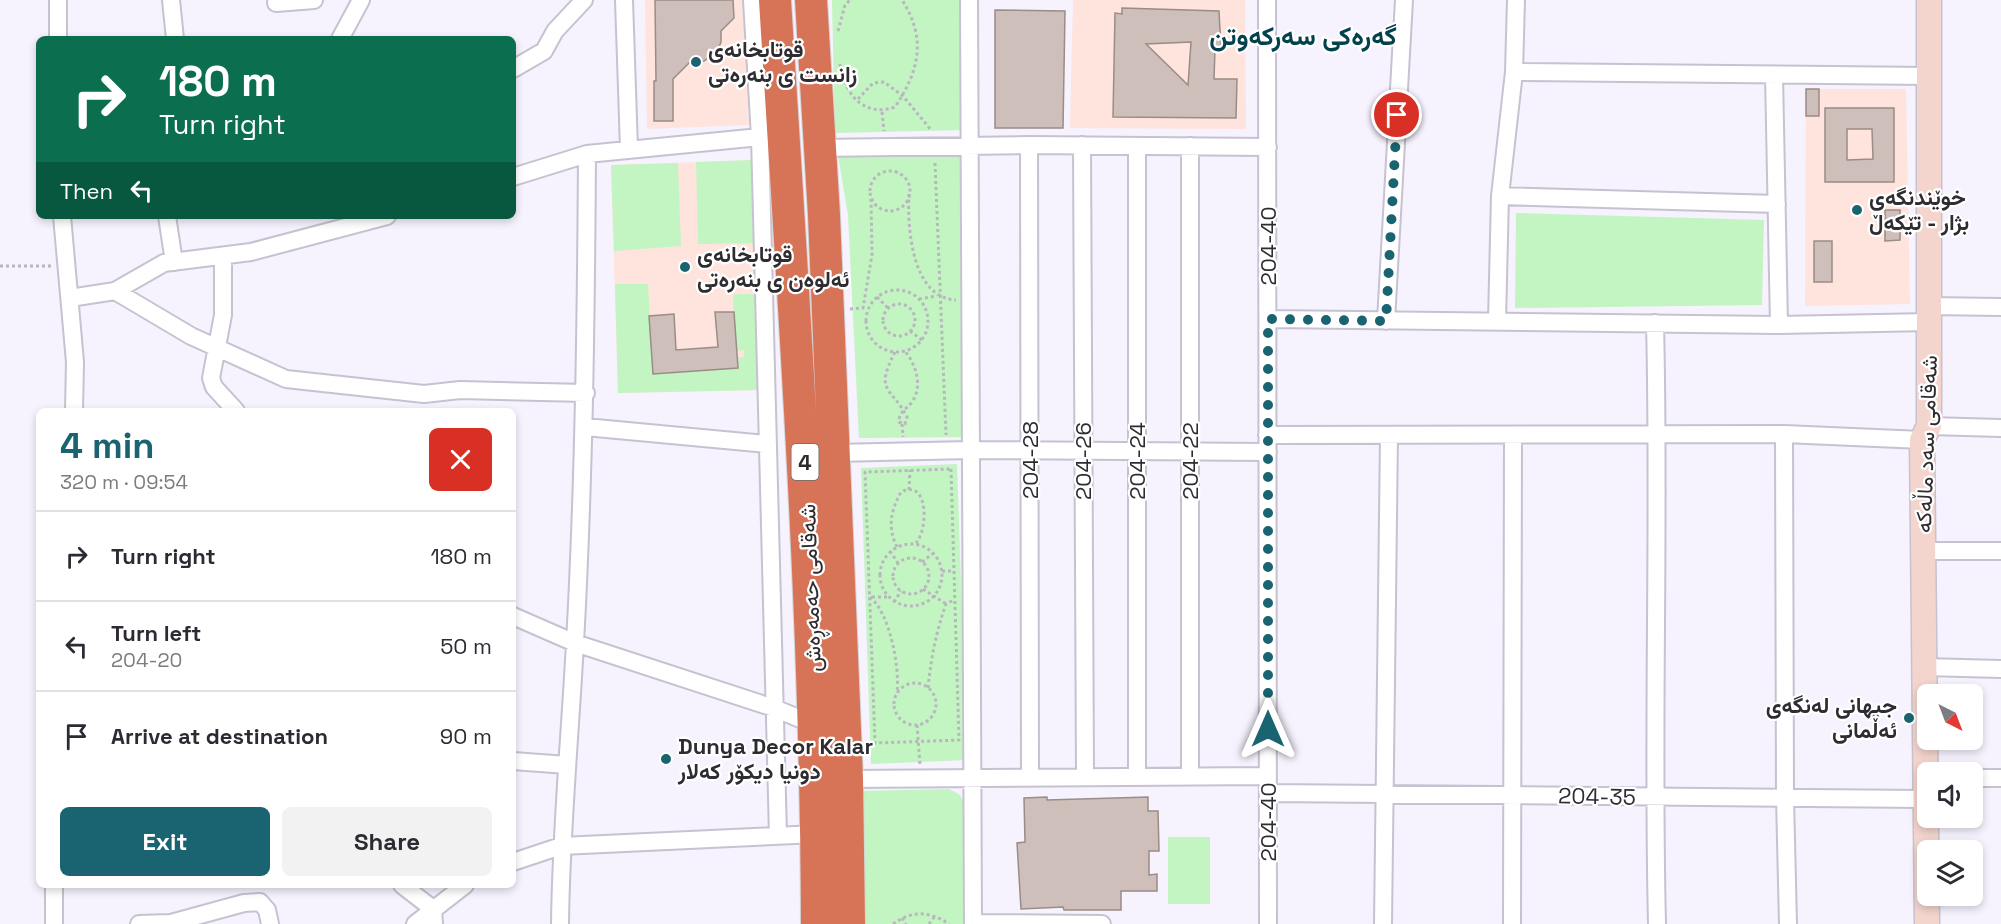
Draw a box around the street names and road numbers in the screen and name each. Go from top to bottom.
street label: 204-40 [1254,207,1282,285]
street label: شەقامی سەد ماڵەکە [1909,355,1943,533]
street label: 204-28 [1016,421,1044,499]
street label: 204-26 [1069,422,1097,500]
street label: 204-24 [1123,422,1151,500]
street label: 204-22 [1176,422,1204,500]
road number: 4 [792,444,818,480]
street label: شەقامی حەمەڕەش [793,503,831,672]
street label: 204-35 [1558,781,1636,811]
street label: 204-40 [1254,783,1282,861]

